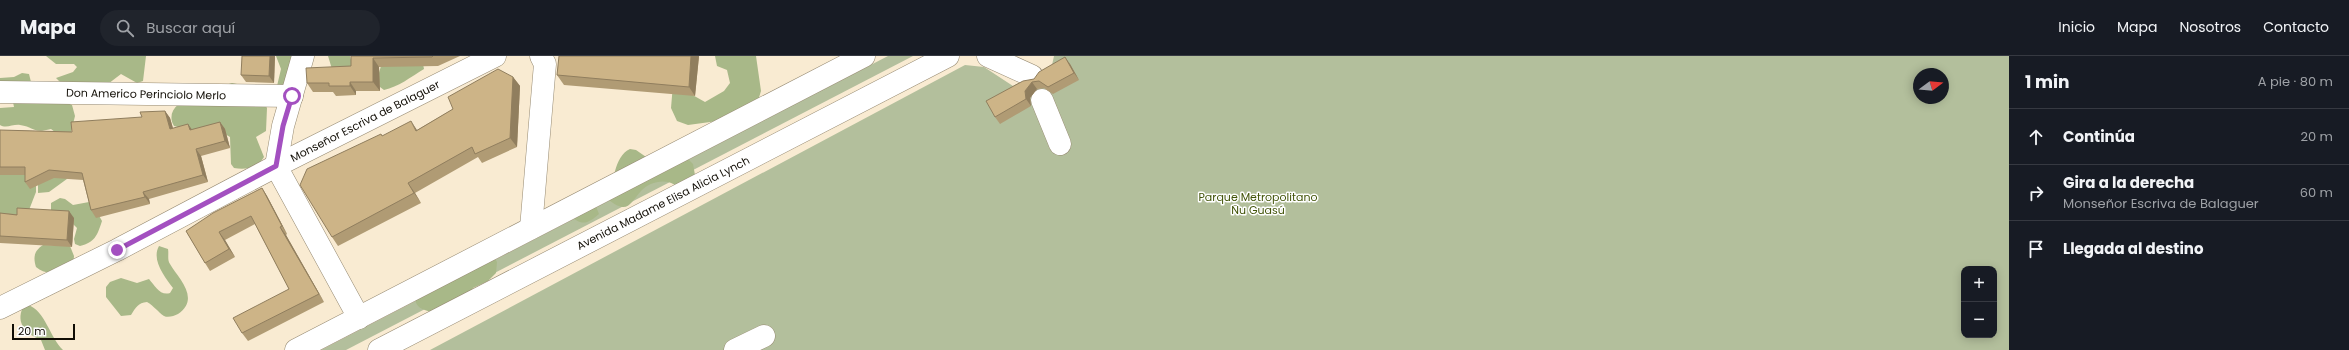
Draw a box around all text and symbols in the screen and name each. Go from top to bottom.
search box [100,10,380,46]
text: Mapa [20,14,76,41]
icon: search [114,17,136,39]
text: Buscar aquí [146,17,235,38]
text: Inicio [2058,17,2095,37]
text: Mapa [2117,17,2158,37]
text: Nosotros [2180,17,2241,37]
text: Contacto [2263,17,2329,37]
north arrow [1913,68,1949,104]
text: 1 min [2025,70,2069,94]
text: A pie · 80 m [2258,72,2333,91]
street label: Monseñor Escriva de Balaguer [288,76,442,166]
street label: Don Americo Perinciolo Merlo [66,85,226,103]
route start [283,87,301,105]
icon: ahead [2025,126,2047,148]
text: Continúa [2063,126,2135,147]
text: 20 m [2300,127,2333,146]
street label: Avenida Madame Elisa Alicia Lynch [574,152,752,254]
text: Gira a la derecha [2063,172,2194,193]
icon: right [2025,182,2047,204]
text: 60 m [2300,183,2333,202]
park label: Parque Metropolitano Ñu Guasú [1199,189,1318,218]
text: Monseñor Escriva de Balaguer [2063,194,2259,213]
icon: arrive [2025,238,2047,260]
text: Llegada al destino [2063,238,2204,259]
route end [108,241,126,259]
map controls [1961,266,1997,338]
button: + [1961,266,1997,302]
button: − [1961,302,1997,338]
scale bar [12,322,75,341]
text: 20 m [18,323,46,339]

